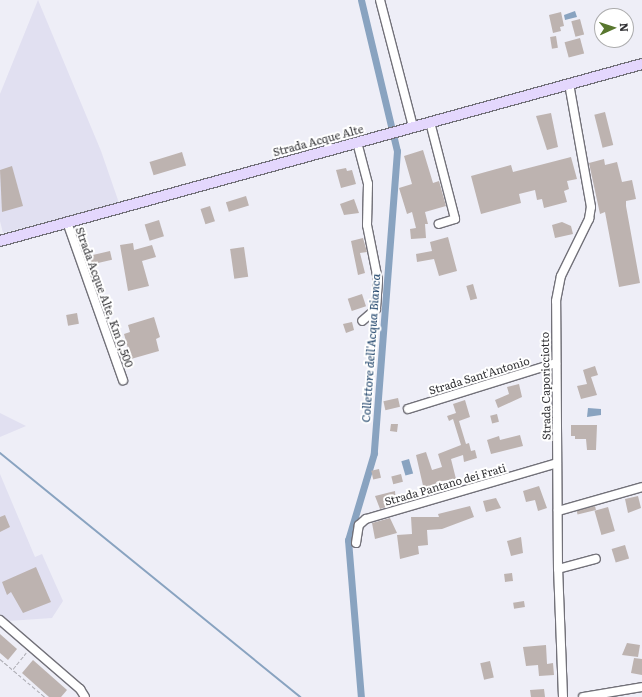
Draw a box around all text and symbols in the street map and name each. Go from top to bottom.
north arrow [594,8,634,48]
text: N [617,22,633,32]
street label: Strada Acque Alte [271,122,365,158]
street label: Strada Acque Alte, Km 0,500 [73,225,137,369]
water label: Collettore dell'Acqua Bianca [359,273,383,423]
street label: Strada Caporicciotto [537,332,553,440]
street label: Strada Sant'Antonio [427,353,531,397]
street label: Strada Pantano dei Frati [383,460,507,508]

